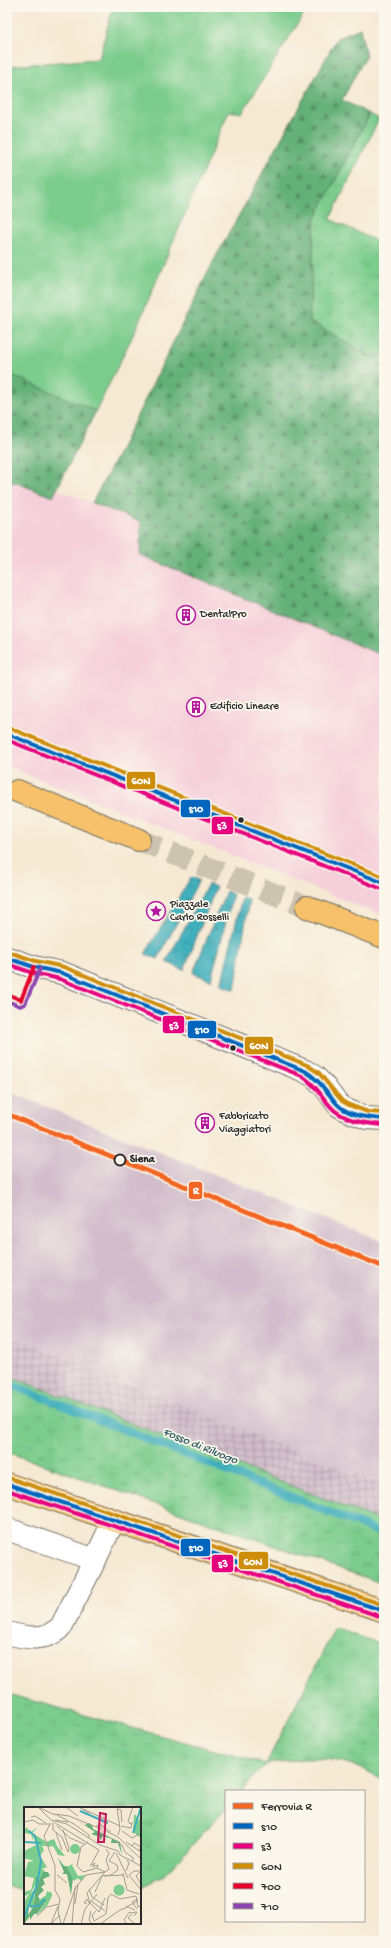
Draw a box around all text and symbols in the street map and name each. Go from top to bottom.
building icon: DentalPro [175,604,197,626]
place label: DentalPro [199,609,247,621]
building icon: Edificio Lineare [185,696,207,718]
place label: Edificio Lineare [210,700,279,713]
line badge: 60N [126,771,156,790]
text: 60N [131,776,151,788]
line badge: s10 [180,799,211,818]
text: s10 [189,804,204,816]
unlabelled marker [236,815,246,825]
line badge: s3 [211,816,234,835]
text: s3 [217,821,227,833]
place label: Piazzale Carlo Rosselli [169,899,229,924]
place icon: Piazzale Carlo Rosselli [145,900,167,922]
line badge: s3 [162,1015,185,1034]
line badge: s10 [187,1020,217,1039]
text: s3 [169,1021,179,1033]
text: s10 [195,1025,210,1037]
line badge: 60N [244,1036,274,1055]
text: 60N [249,1041,269,1053]
unlabelled marker [228,1043,238,1053]
place label: Fabbricato Viaggiatori [218,1111,271,1136]
building icon: Fabbricato Viaggiatori [194,1112,216,1134]
marker: Siena [113,1153,127,1167]
place label: Siena [130,1154,155,1166]
line badge: R [188,1181,203,1200]
text: R [192,1186,200,1198]
water label: Fosso di Riluogo [161,1426,240,1469]
line badge: s10 [180,1538,211,1557]
text: s10 [189,1543,204,1555]
line badge: 60N [238,1551,269,1570]
line badge: s3 [211,1554,234,1573]
text: 60N [243,1557,263,1569]
text: s3 [218,1559,228,1571]
legend [225,1790,365,1922]
text: Ferrovia R [260,1801,312,1815]
inset map [24,1807,141,1924]
text: s10 [261,1821,277,1835]
text: s3 [261,1841,272,1855]
text: 60N [261,1861,282,1875]
text: 700 [260,1881,281,1895]
text: 710 [260,1901,279,1915]

